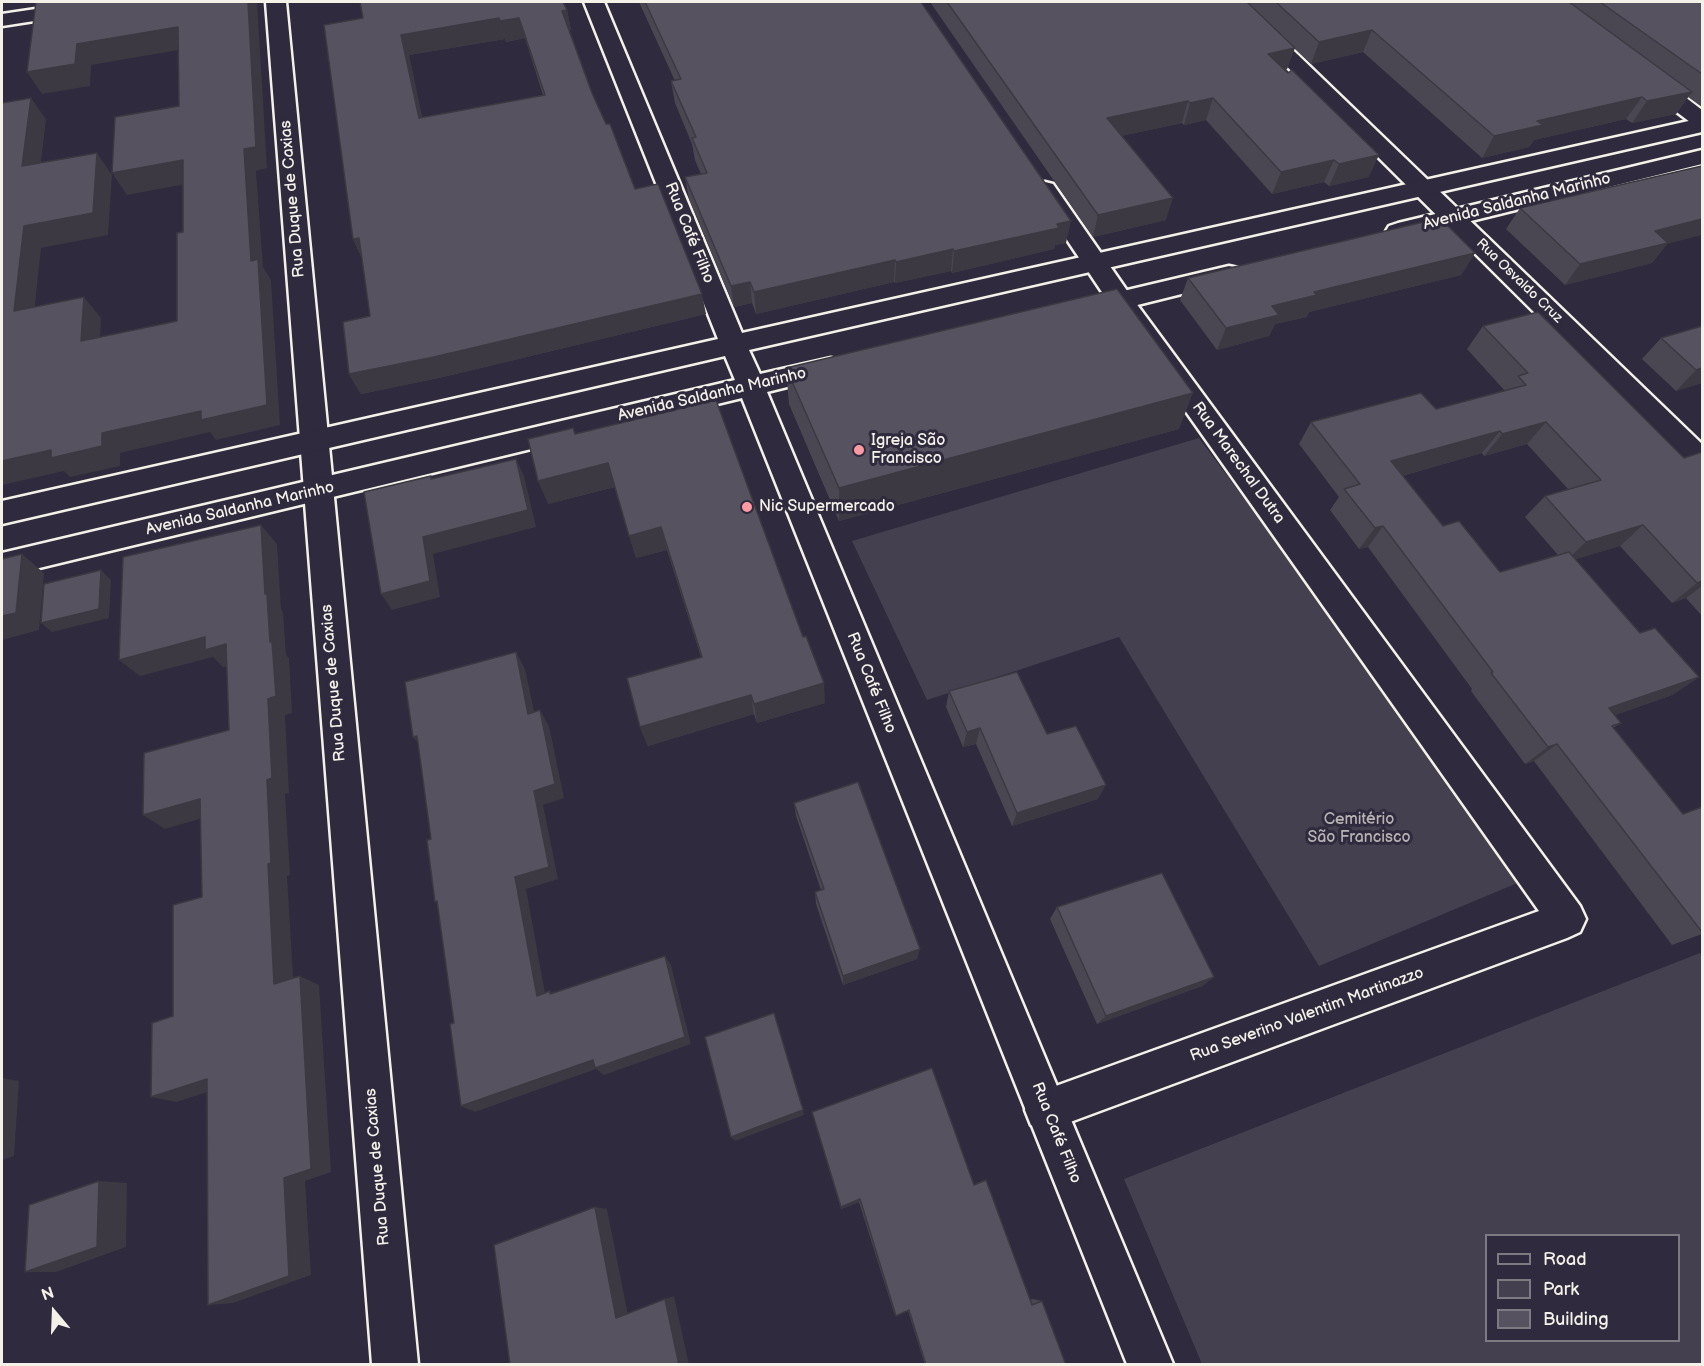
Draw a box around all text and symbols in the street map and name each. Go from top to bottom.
street label: Rua Duque de Caxias [277,120,309,278]
street label: Avenida Saldanha Marinho [1421,169,1613,235]
street label: Rua Café Filho [660,180,718,286]
street label: Rua Osvaldo Cruz [1472,235,1566,327]
street label: Avenida Saldanha Marinho [616,364,808,426]
street label: Rua Marechal Dutra [1187,398,1289,528]
place label: Igreja São Francisco [871,431,945,469]
marker: Igreja São Francisco [852,443,866,457]
street label: Avenida Saldanha Marinho [144,478,336,540]
place label: Nic Supermercado [759,497,895,517]
marker: Nic Supermercado [740,500,754,514]
street label: Rua Duque de Caxias [318,604,350,762]
street label: Rua Café Filho [842,630,900,736]
park label: Cemitério São Francisco [1307,810,1411,848]
street label: Rua Severino Valentim Martinazzo [1188,964,1426,1066]
street label: Rua Café Filho [1027,1080,1085,1186]
street label: Rua Duque de Caxias [362,1088,394,1246]
legend [1485,1234,1680,1342]
text: Road [1543,1249,1587,1270]
text: Park [1543,1279,1579,1300]
north arrow [24,1282,84,1342]
text: N [39,1284,57,1305]
text: Building [1543,1309,1609,1330]

